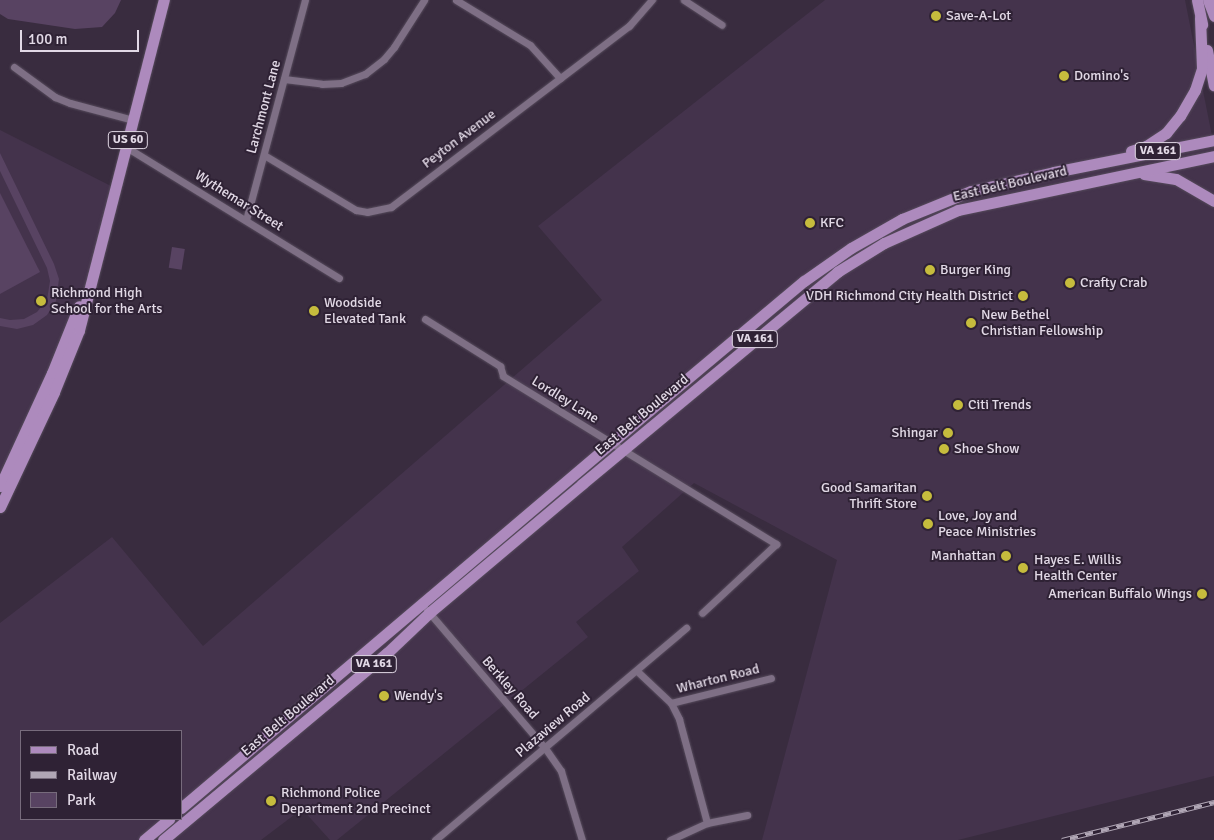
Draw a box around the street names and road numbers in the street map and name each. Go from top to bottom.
street label: Larchmont Lane [243,58,285,156]
street label: Peyton Avenue [419,106,499,172]
road number: US 60 [107,130,149,150]
road number: VA 161 [1134,142,1182,160]
street label: East Belt Boulevard [951,163,1069,205]
street label: Wythemar Street [192,167,286,235]
road number: VA 161 [731,329,779,348]
street label: East Belt Boulevard [592,371,692,459]
street label: Lordley Lane [528,373,602,427]
street label: Berkley Road [478,653,542,723]
road number: VA 161 [350,654,398,674]
street label: Wharton Road [675,661,761,697]
street label: East Belt Boulevard [238,672,338,760]
street label: Plazaview Road [512,689,594,761]

